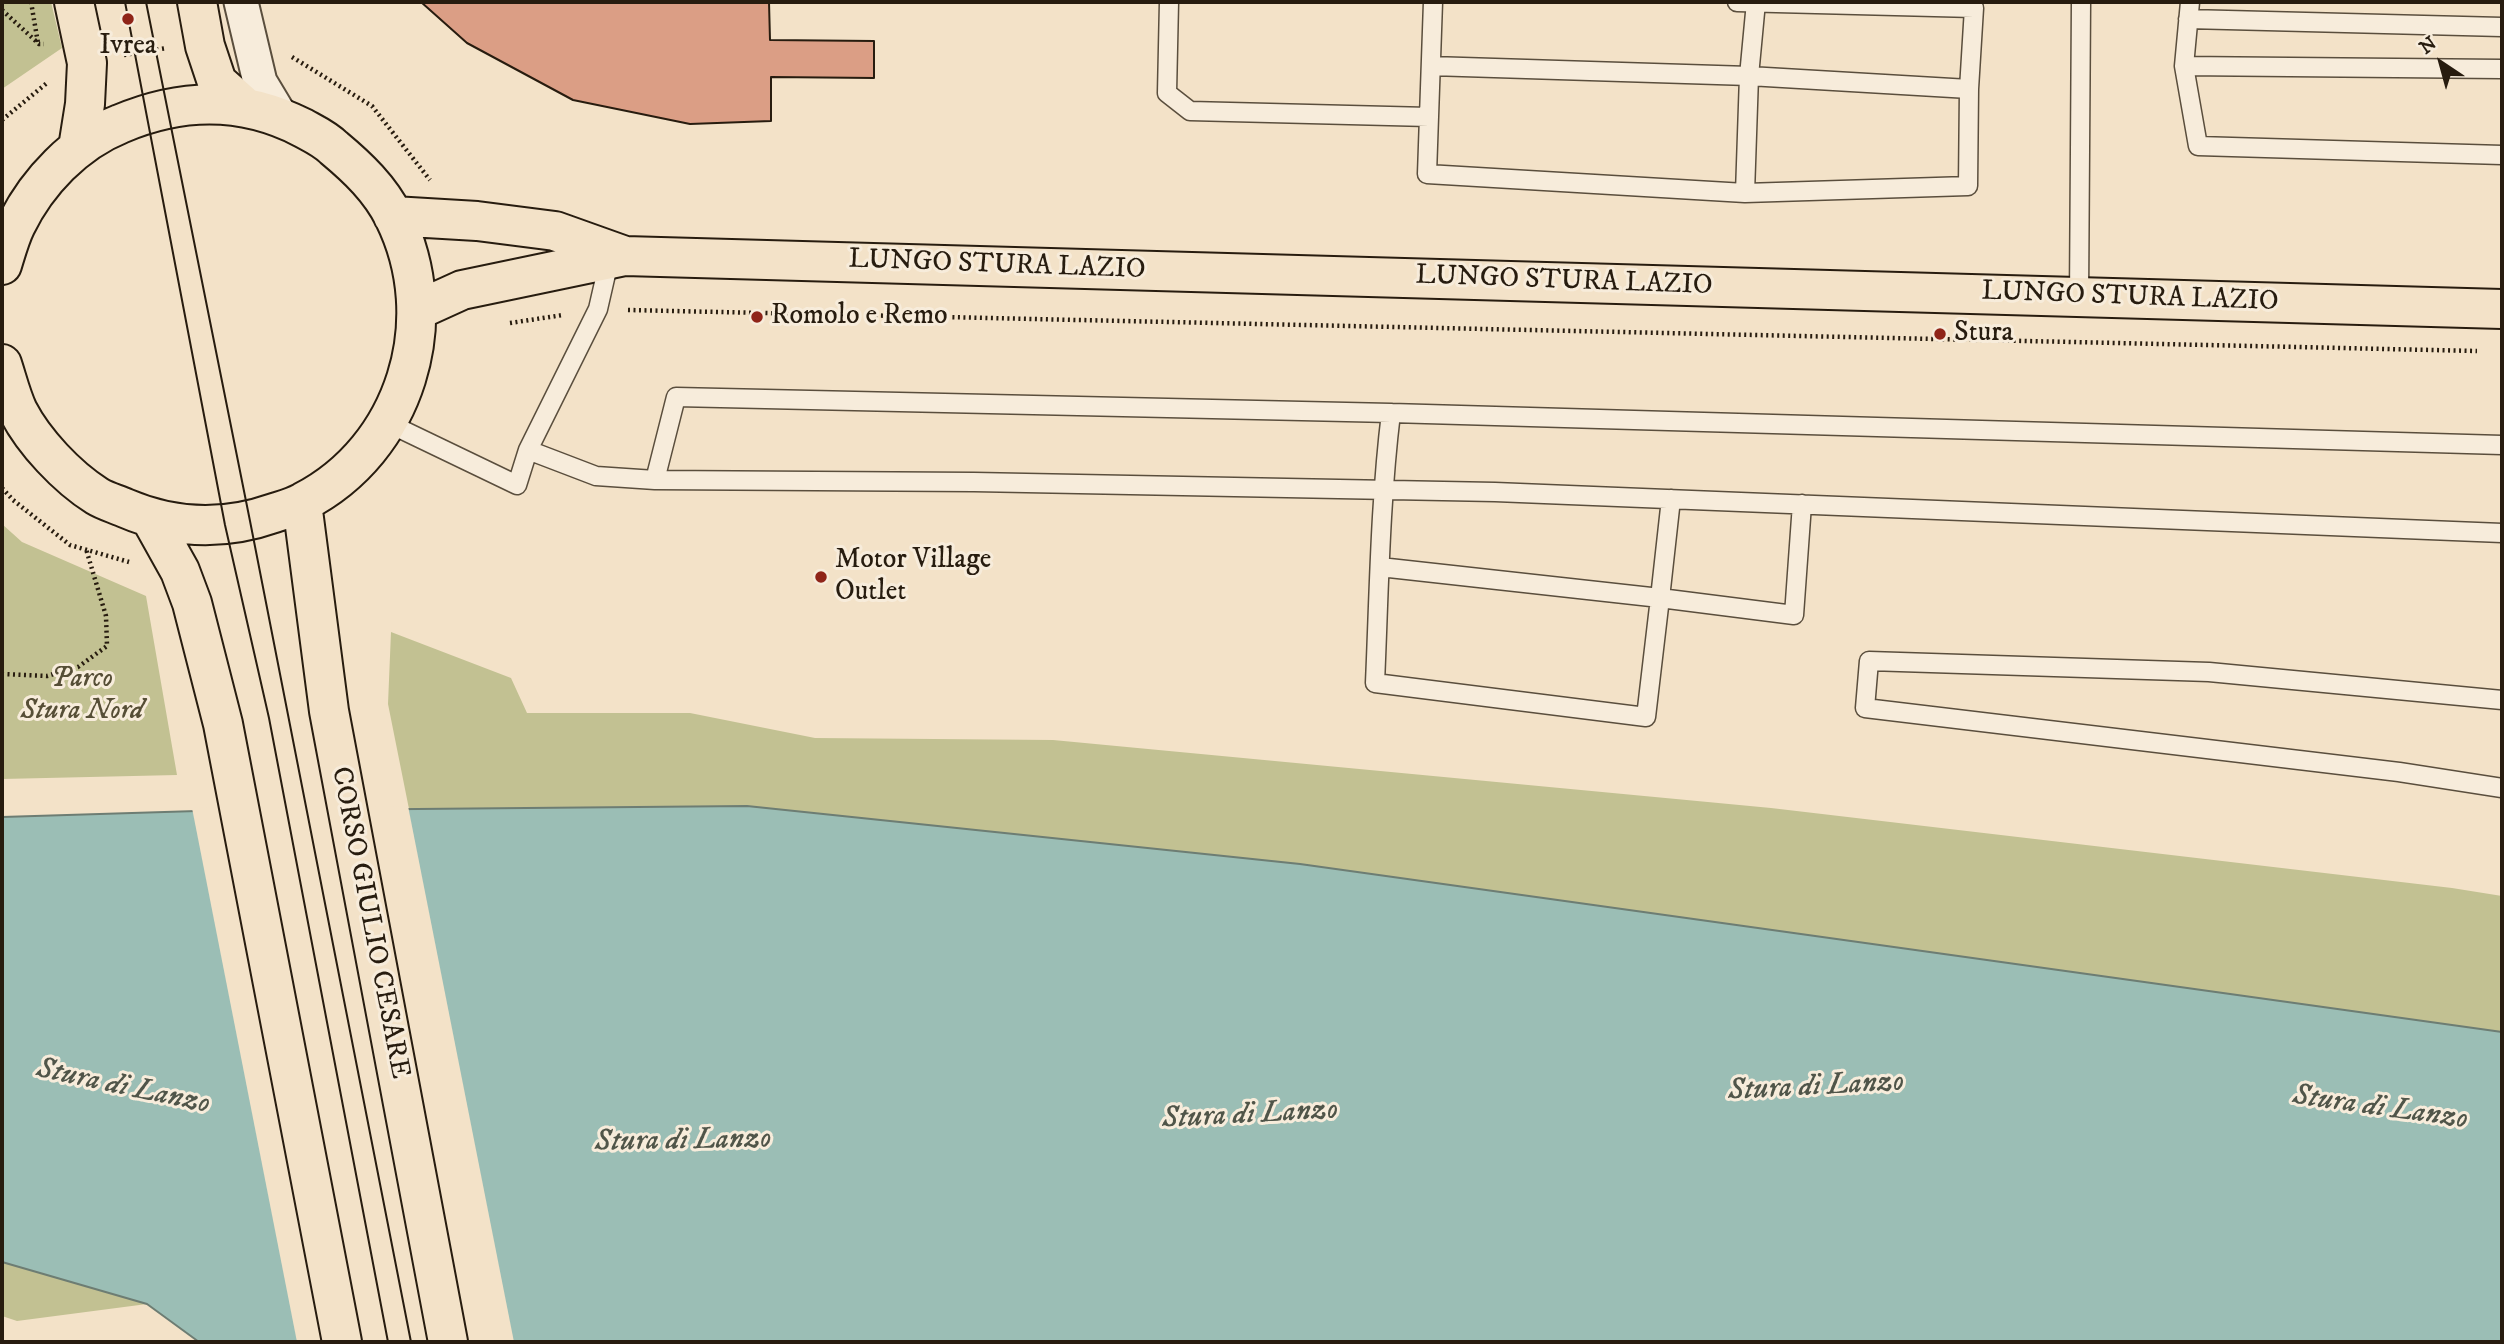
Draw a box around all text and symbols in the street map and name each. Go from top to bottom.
marker: Ivrea [120,11,136,27]
north arrow [2406,28,2476,98]
place label: Ivrea [99,30,157,64]
text: N [2415,32,2441,60]
street label: LUNGO STURA LAZIO [848,244,1146,288]
street label: LUNGO STURA LAZIO [1415,260,1713,304]
street label: LUNGO STURA LAZIO [1981,276,2279,320]
place label: Romolo e Remo [771,300,948,334]
marker: Romolo e Remo [749,309,765,325]
place label: Stura [1954,317,2013,351]
marker: Stura [1932,326,1948,342]
place label: Motor Village Outlet [835,544,991,610]
marker: Motor Village Outlet [813,569,829,585]
park label: Parco Stura Nord [20,663,144,729]
street label: CORSO GIULIO CESARE [322,764,416,1082]
water label: Stura di Lanzo [33,1052,213,1124]
water label: Stura di Lanzo [1727,1065,1905,1111]
water label: Stura di Lanzo [2290,1079,2470,1139]
water label: Stura di Lanzo [1161,1093,1339,1139]
water label: Stura di Lanzo [594,1122,772,1162]

